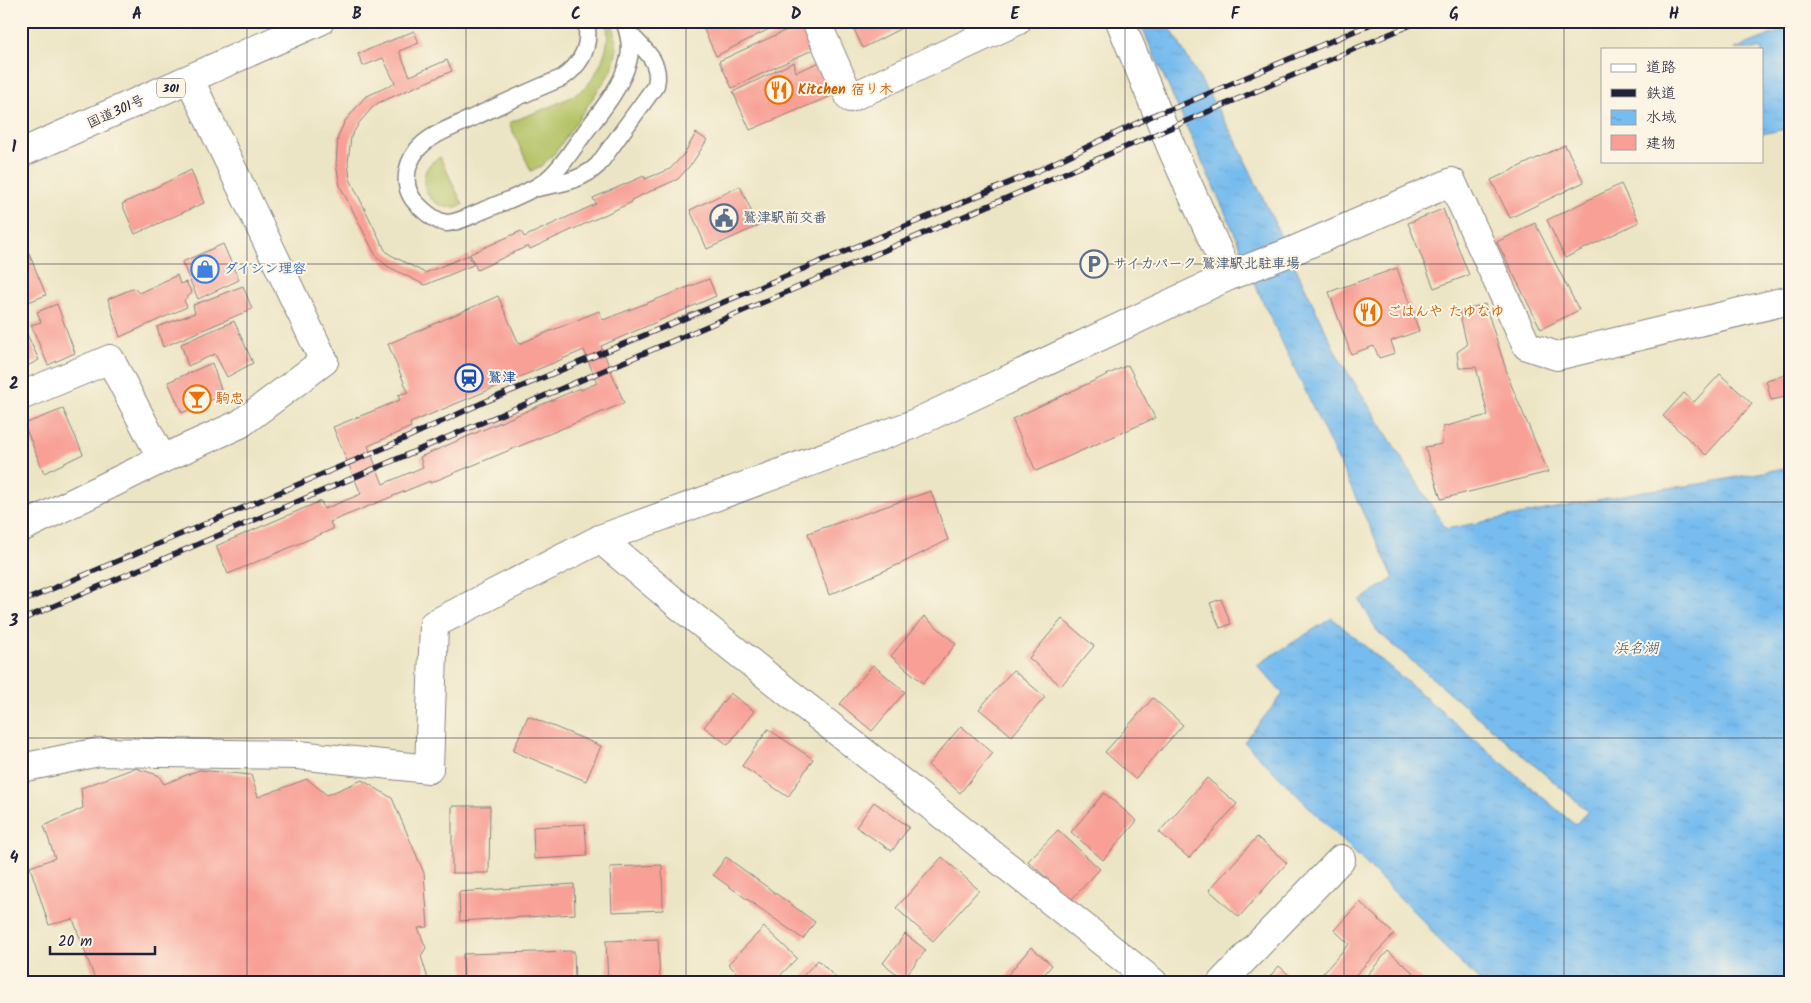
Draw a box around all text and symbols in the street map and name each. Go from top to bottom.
text: A [132,2,142,27]
text: B [352,2,362,27]
text: C [571,2,581,27]
text: D [791,2,802,27]
text: E [1011,2,1021,27]
text: F [1231,2,1241,27]
text: G [1449,2,1459,27]
text: H [1669,2,1679,27]
legend [1601,48,1764,162]
text: 道路 [1646,56,1676,80]
restaurant icon: Kitchen 宿り木 [764,75,794,105]
road number: 301 [157,78,185,98]
place label: Kitchen 宿り木 [798,79,893,101]
text: 鉄道 [1646,82,1676,106]
street label: 国道301号 [83,89,149,135]
text: 水域 [1646,106,1676,130]
text: 建物 [1646,132,1676,156]
text: 1 [12,135,17,160]
public building icon: 鷲津駅前交番 [709,203,739,233]
place label: 鷲津駅前交番 [743,207,827,229]
parking icon: サイカパーク 鷲津駅北駐車場 [1079,249,1109,279]
place label: サイカパーク 鷲津駅北駐車場 [1113,253,1300,275]
shop icon: ダイシン理容 [190,254,220,284]
place label: ダイシン理容 [224,258,306,280]
restaurant icon: ごはんや たゆなゆ [1353,297,1383,327]
place label: ごはんや たゆなゆ [1387,301,1504,323]
station icon: 鷲津 [454,363,484,393]
place label: 鷲津 [488,367,516,389]
text: 2 [9,372,19,397]
bar icon: 駒忠 [182,384,212,414]
place label: 駒忠 [216,388,244,410]
text: 3 [9,609,19,634]
water label: 浜名湖 [1613,637,1660,661]
text: 4 [10,846,19,871]
scale bar [50,923,155,955]
text: 20 m [58,930,92,954]

